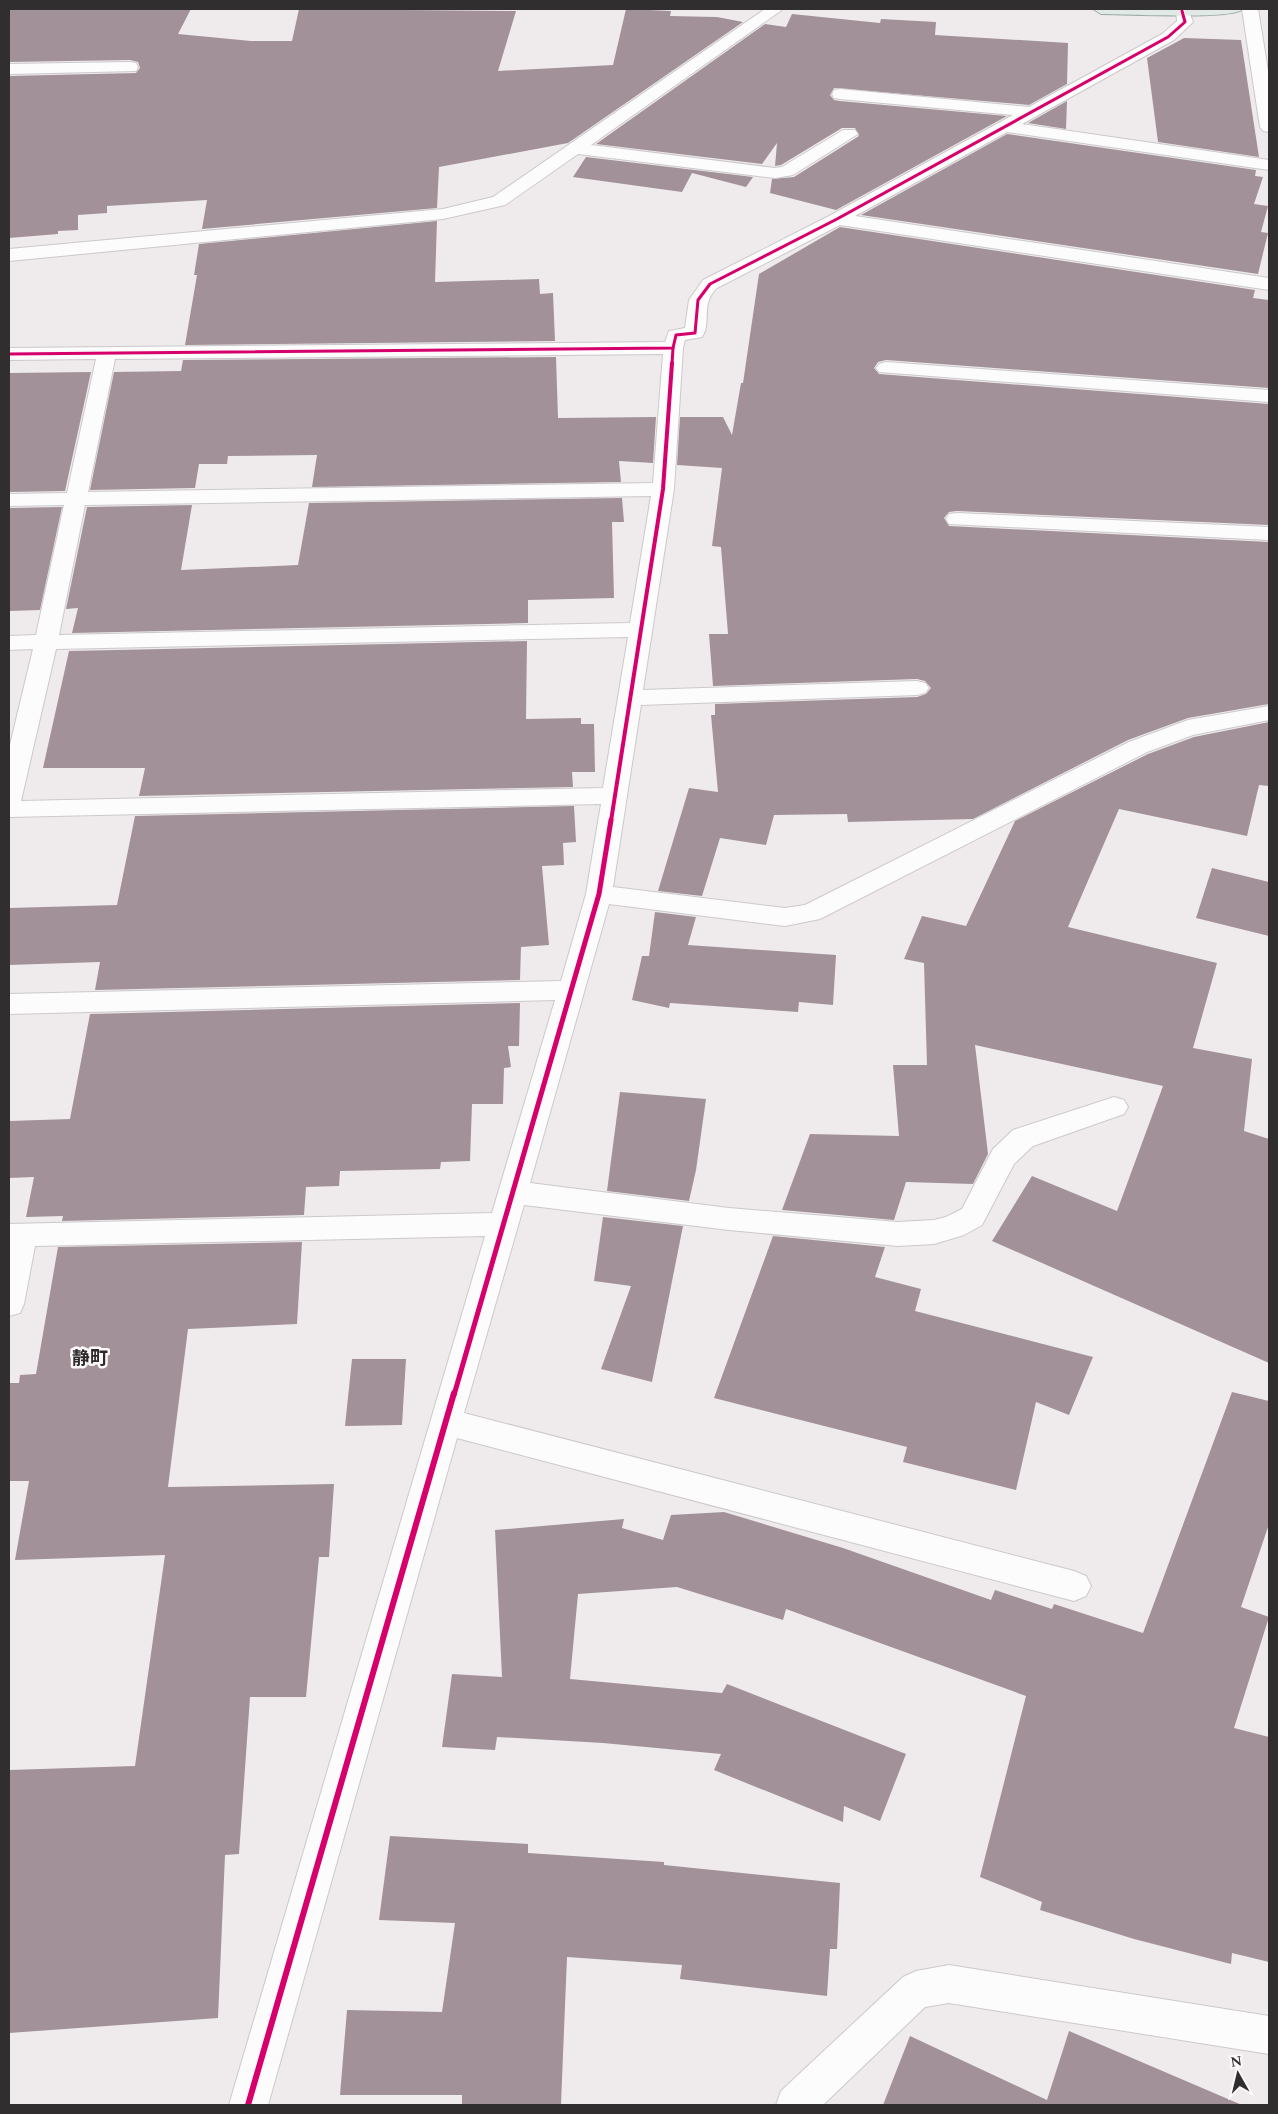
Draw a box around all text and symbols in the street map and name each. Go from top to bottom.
district label: 静町 [72,1345,108,1372]
north arrow [1213,2049,1263,2099]
text: N [1229,2050,1243,2073]

